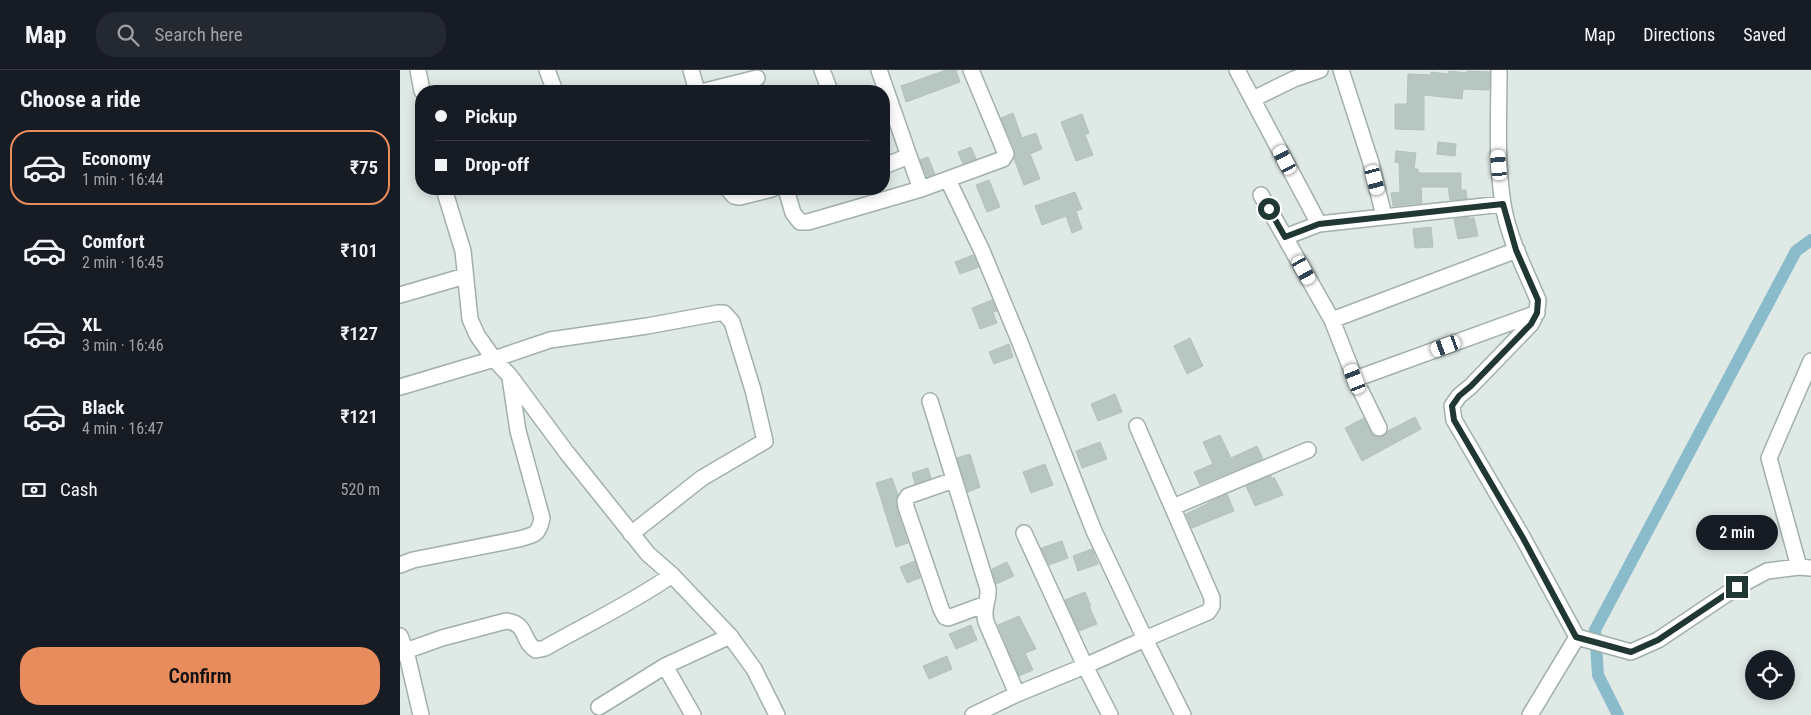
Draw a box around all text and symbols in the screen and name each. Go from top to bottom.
search box [96,12,446,57]
text: Map [25,21,66,49]
icon: search [114,21,142,49]
text: Search here [154,23,243,46]
text: Map [1584,24,1615,45]
text: Directions [1643,24,1715,45]
text: Saved [1743,24,1786,45]
text: Choose a ride [20,87,141,112]
text: Pickup [465,105,517,128]
car [1271,143,1298,177]
icon: car [22,145,67,190]
text: Economy [82,147,151,170]
car [1490,149,1507,181]
text: Drop-off [465,153,529,176]
text: ₹75 [350,156,378,179]
car [1363,164,1386,196]
text: 1 min · 16:44 [82,170,164,189]
route start [1258,198,1280,220]
icon: car [22,228,67,273]
text: Comfort [82,230,145,253]
text: ₹101 [340,239,378,262]
text: 2 min · 16:45 [82,253,164,272]
car [1290,253,1317,287]
icon: car [22,311,67,356]
text: XL [82,313,102,336]
text: ₹127 [340,322,378,345]
car [1429,334,1462,358]
text: 3 min · 16:46 [82,336,164,355]
car [1342,362,1367,396]
icon: car [22,394,67,439]
text: Black [82,396,124,419]
text: ₹121 [340,405,378,428]
text: 4 min · 16:47 [82,419,164,438]
icon: cash [20,476,48,504]
text: Cash [60,478,98,501]
text: 520 m [341,480,380,499]
callout: 2 min [1696,514,1778,550]
text: 2 min [1719,523,1755,542]
route end [1726,576,1748,598]
button: Confirm [20,647,380,705]
map controls [1745,650,1795,700]
button: locate [1745,650,1795,700]

